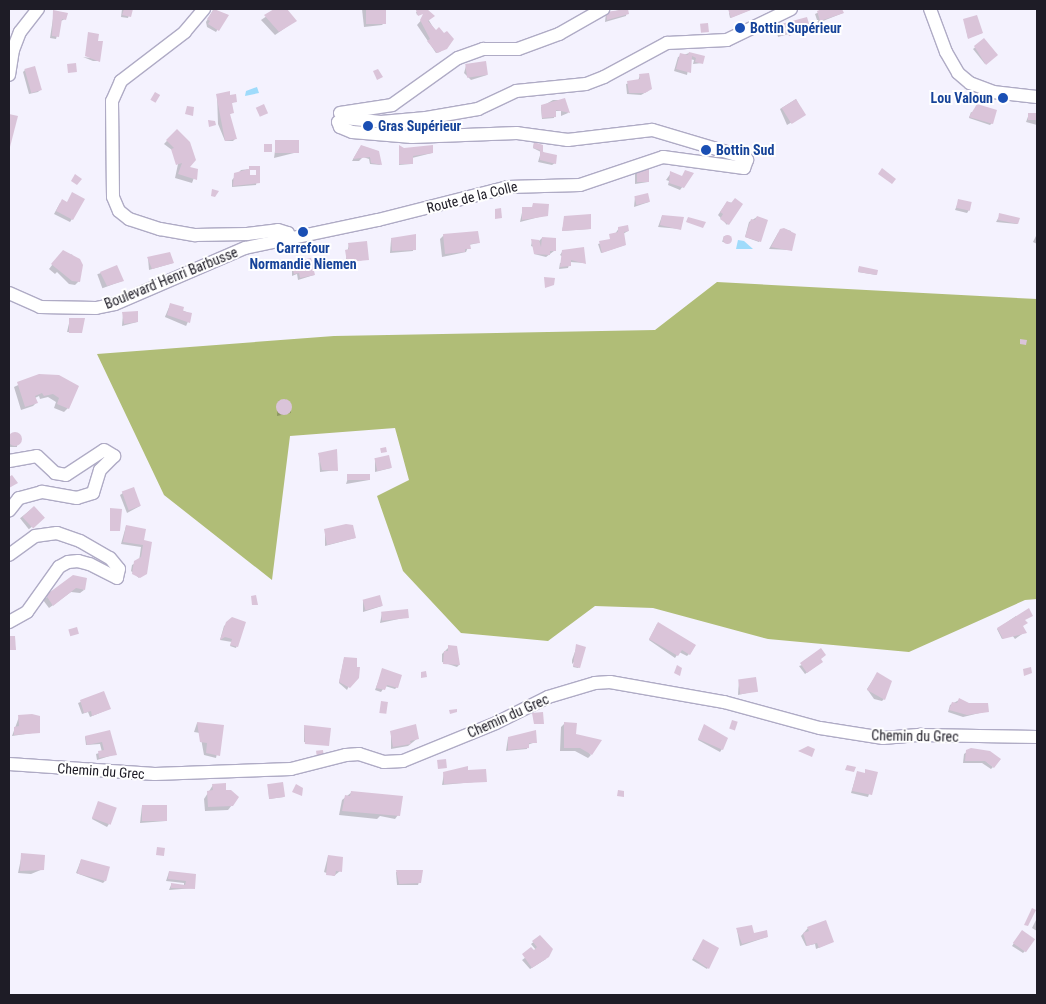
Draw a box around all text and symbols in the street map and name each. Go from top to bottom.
place label: Bottin Supérieur [750,20,841,36]
marker: Bottin Supérieur [734,22,746,34]
place label: Lou Valoun [931,90,993,106]
marker: Lou Valoun [997,92,1009,104]
place label: Gras Supérieur [378,118,461,134]
marker: Gras Supérieur [362,120,374,132]
place label: Bottin Sud [716,142,774,158]
marker: Bottin Sud [700,144,712,156]
street label: Route de la Colle [425,178,519,216]
marker: Carrefour Normandie Niemen [297,226,309,238]
place label: Carrefour Normandie Niemen [249,240,357,272]
street label: Boulevard Henri Barbusse [102,244,240,312]
street label: Chemin du Grec [465,691,551,741]
street label: Chemin du Grec [871,727,959,745]
street label: Chemin du Grec [57,760,145,782]

